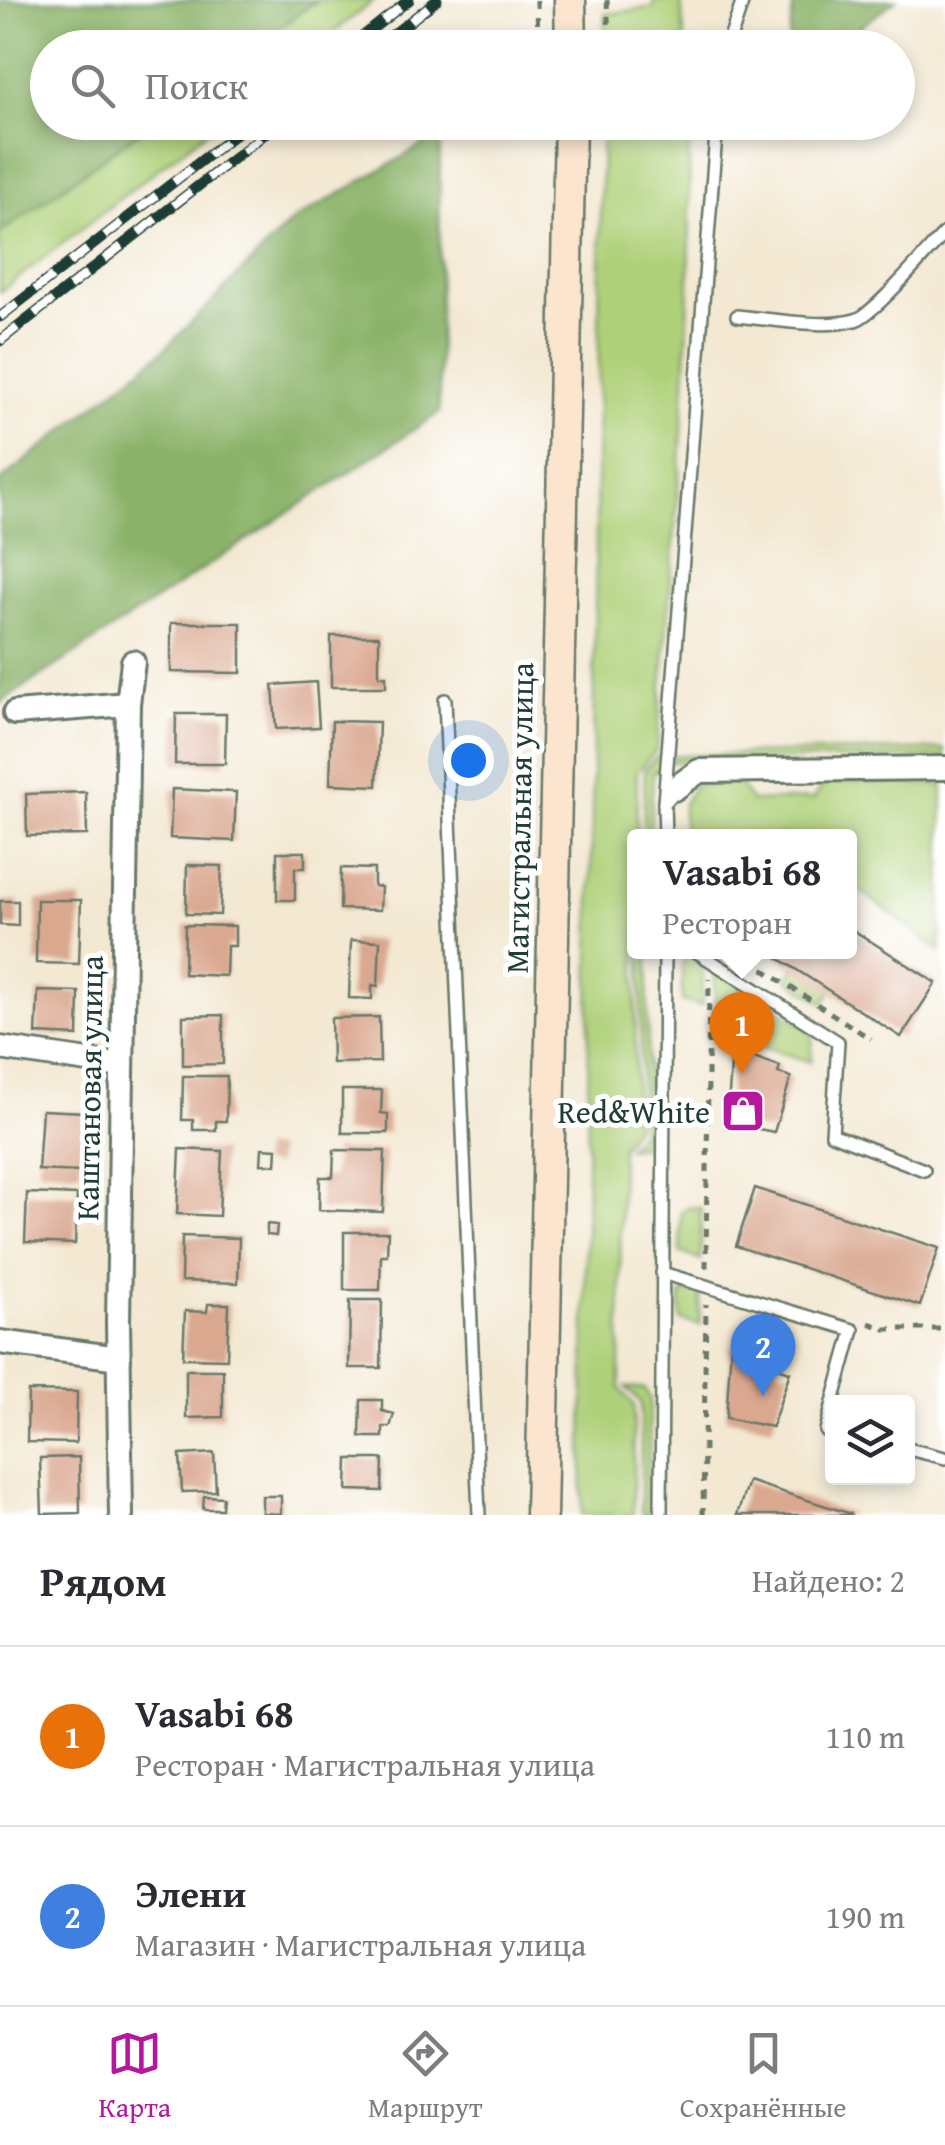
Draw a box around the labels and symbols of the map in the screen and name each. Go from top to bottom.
street label: Магистральная улица [493,661,545,974]
your location [443,735,494,786]
street label: Каштановая улица [63,954,115,1221]
pin: 1 [710,992,774,1074]
place label: Red&White [557,1088,710,1135]
shop icon: Red&White [720,1088,766,1134]
pin: 2 [730,1314,796,1396]

